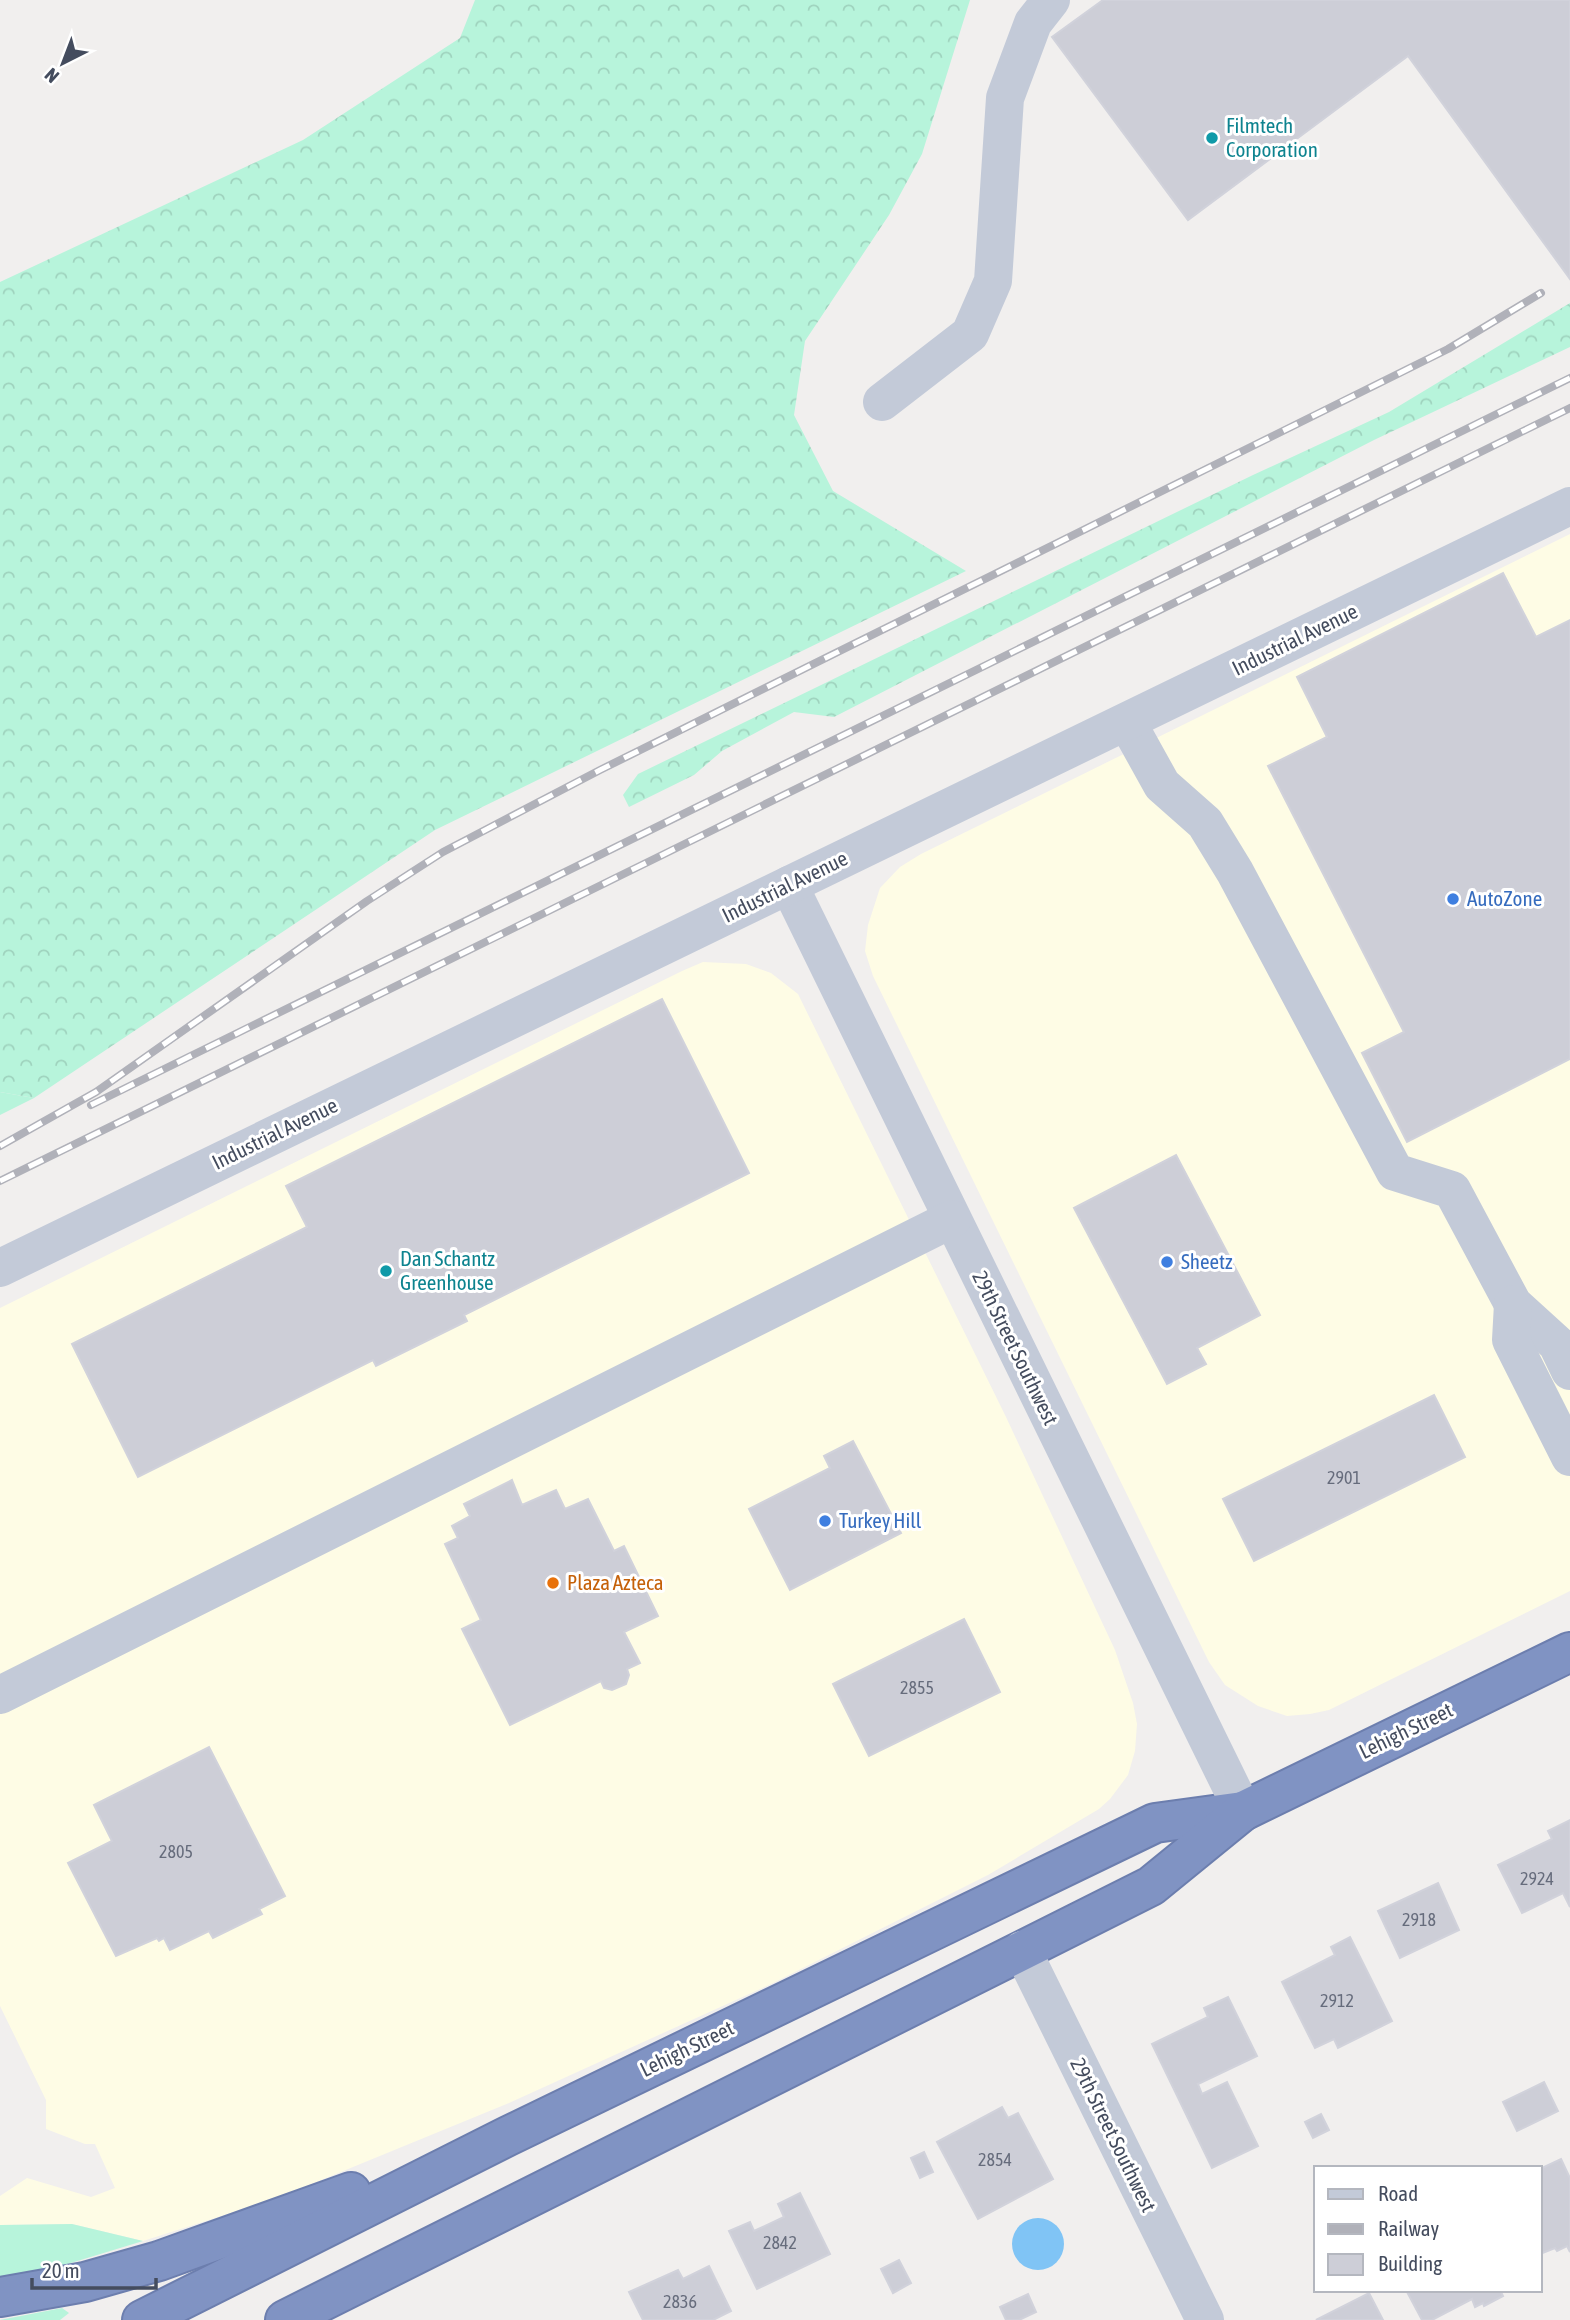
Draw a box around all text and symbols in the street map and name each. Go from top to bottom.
north arrow [28,28,98,98]
text: N [40,64,63,88]
place label: Filmtech Corporation [1226,113,1318,161]
marker: Filmtech Corporation [1204,130,1220,146]
street label: Industrial Avenue [1228,598,1361,680]
street label: Industrial Avenue [718,845,851,927]
place label: AutoZone [1467,886,1542,910]
marker: AutoZone [1445,891,1461,907]
street label: Industrial Avenue [208,1092,341,1174]
place label: Dan Schantz Greenhouse [400,1246,495,1294]
place label: Sheetz [1181,1249,1233,1273]
marker: Sheetz [1159,1254,1175,1270]
marker: Dan Schantz Greenhouse [378,1263,394,1279]
street label: 29th Street Southwest [968,1267,1064,1428]
house number: 2901 [1327,1467,1361,1488]
place label: Turkey Hill [839,1508,922,1532]
marker: Turkey Hill [817,1513,833,1529]
place label: Plaza Azteca [567,1570,663,1594]
marker: Plaza Azteca [545,1575,561,1591]
house number: 2855 [900,1677,934,1698]
street label: Lehigh Street [1355,1697,1456,1763]
house number: 2805 [159,1841,193,1862]
house number: 2924 [1520,1868,1554,1889]
house number: 2918 [1402,1909,1436,1930]
house number: 2912 [1320,1990,1354,2011]
street label: Lehigh Street [636,2015,737,2081]
street label: 29th Street Southwest [1066,2054,1162,2215]
house number: 2854 [978,2149,1012,2170]
legend [1314,2166,1542,2292]
text: Road [1378,2181,1418,2205]
text: Railway [1378,2216,1440,2240]
house number: 2842 [763,2232,797,2253]
scale bar [32,2246,156,2290]
text: Building [1378,2251,1442,2275]
text: 20 m [42,2258,80,2282]
house number: 2836 [663,2291,697,2312]

